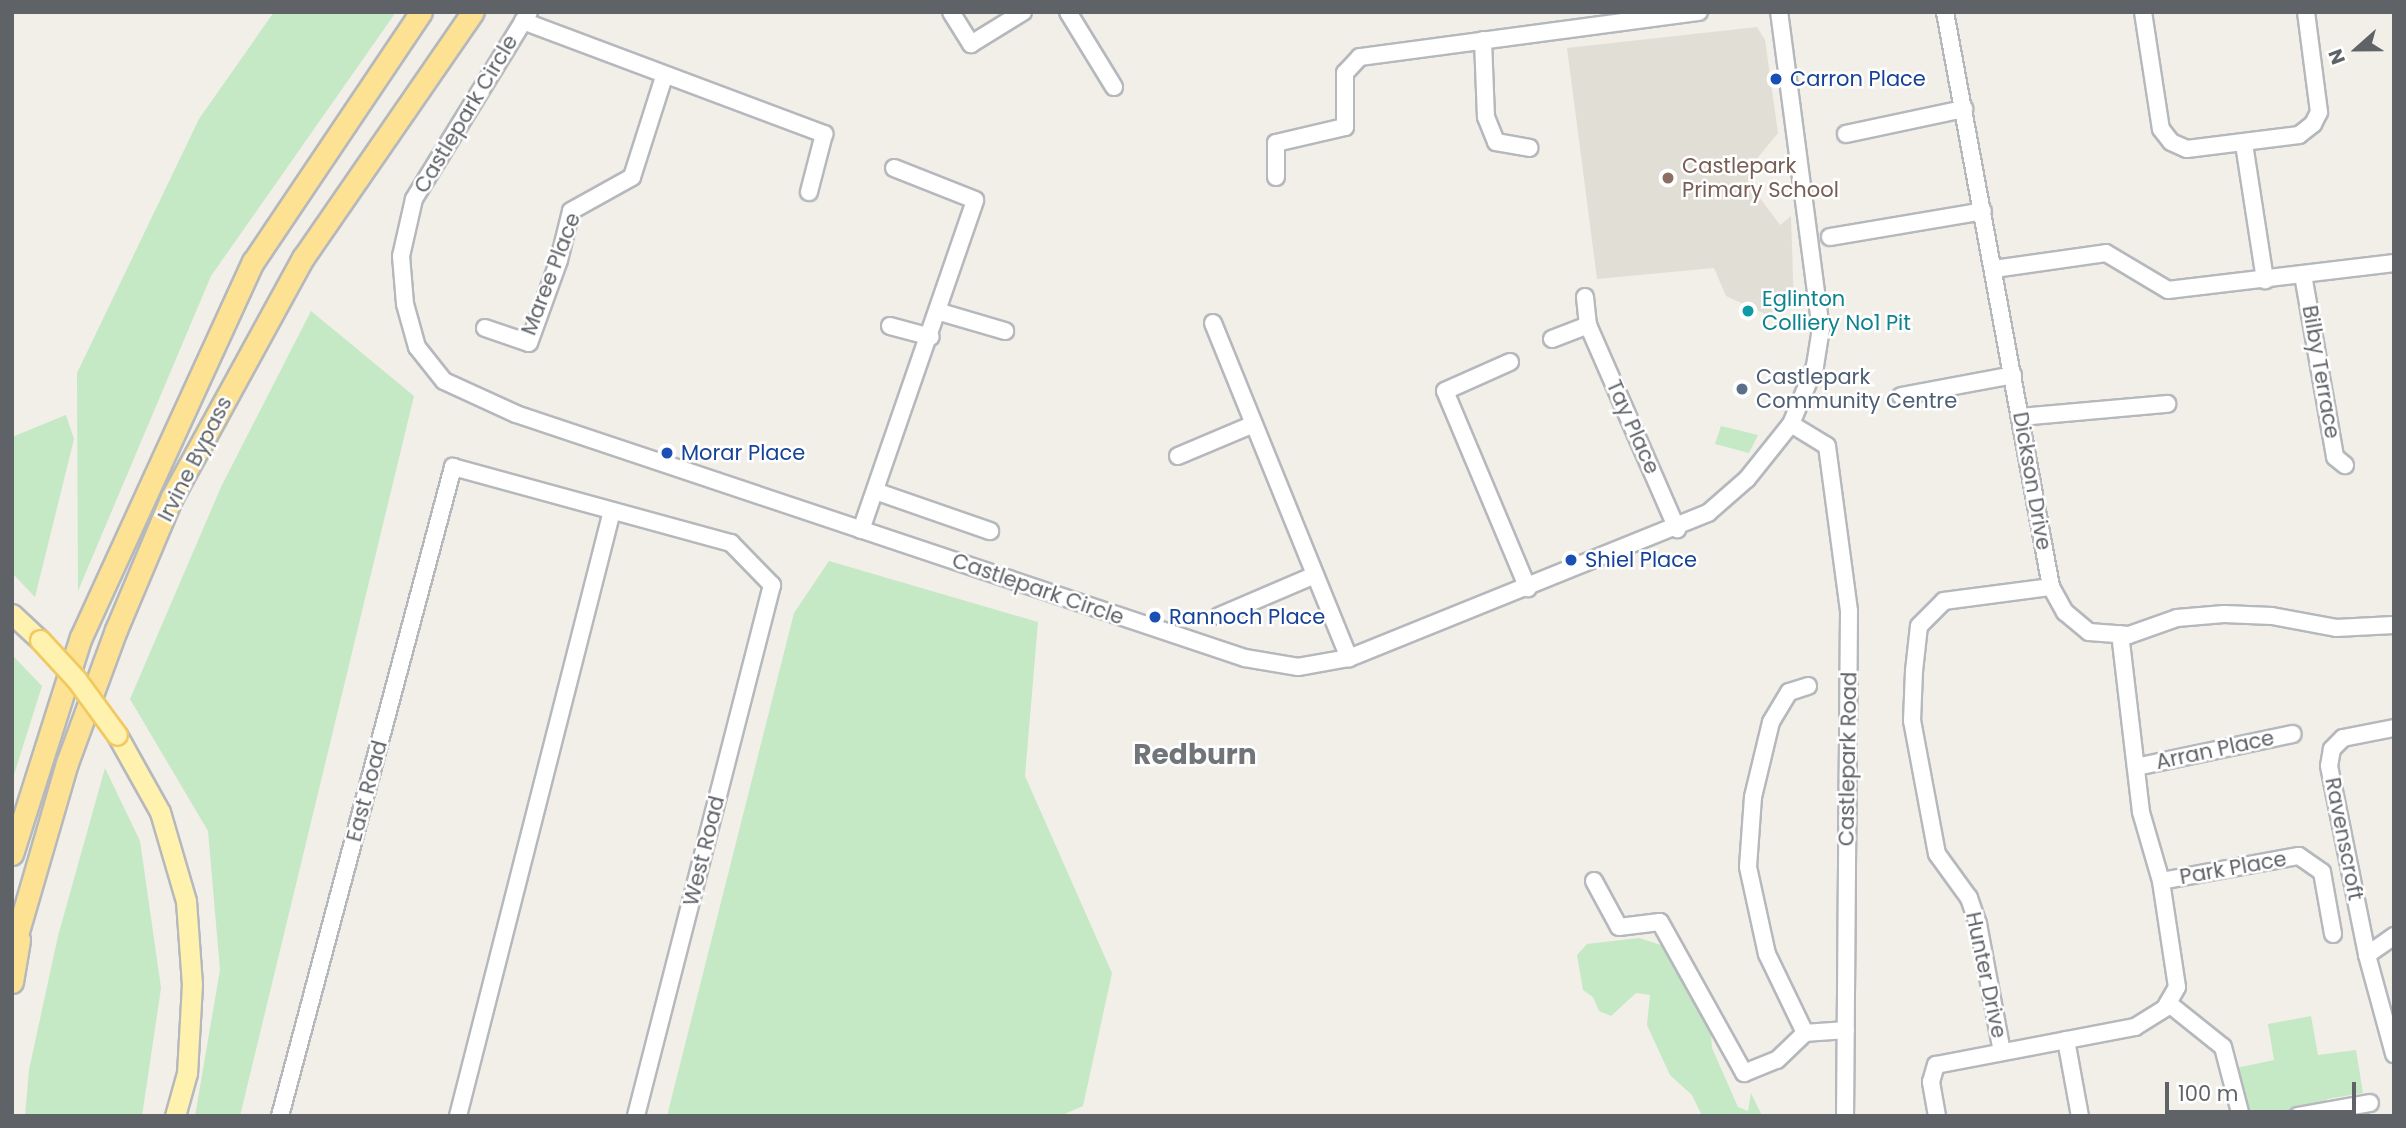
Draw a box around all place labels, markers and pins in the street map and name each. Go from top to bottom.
place label: Carron Place [1790,66,1926,92]
marker: Carron Place [1768,71,1784,87]
place label: Castlepark Primary School [1682,153,1839,203]
marker: Castlepark Primary School [1660,170,1676,186]
place label: Eglinton Colliery No1 Pit [1762,286,1911,336]
marker: Eglinton Colliery No1 Pit [1740,303,1756,319]
place label: Castlepark Community Centre [1756,364,1957,414]
marker: Castlepark Community Centre [1734,381,1750,397]
place label: Morar Place [681,440,805,466]
marker: Morar Place [659,445,675,461]
place label: Shiel Place [1585,547,1697,573]
marker: Shiel Place [1563,552,1579,568]
place label: Rannoch Place [1169,604,1325,630]
marker: Rannoch Place [1147,609,1163,625]

